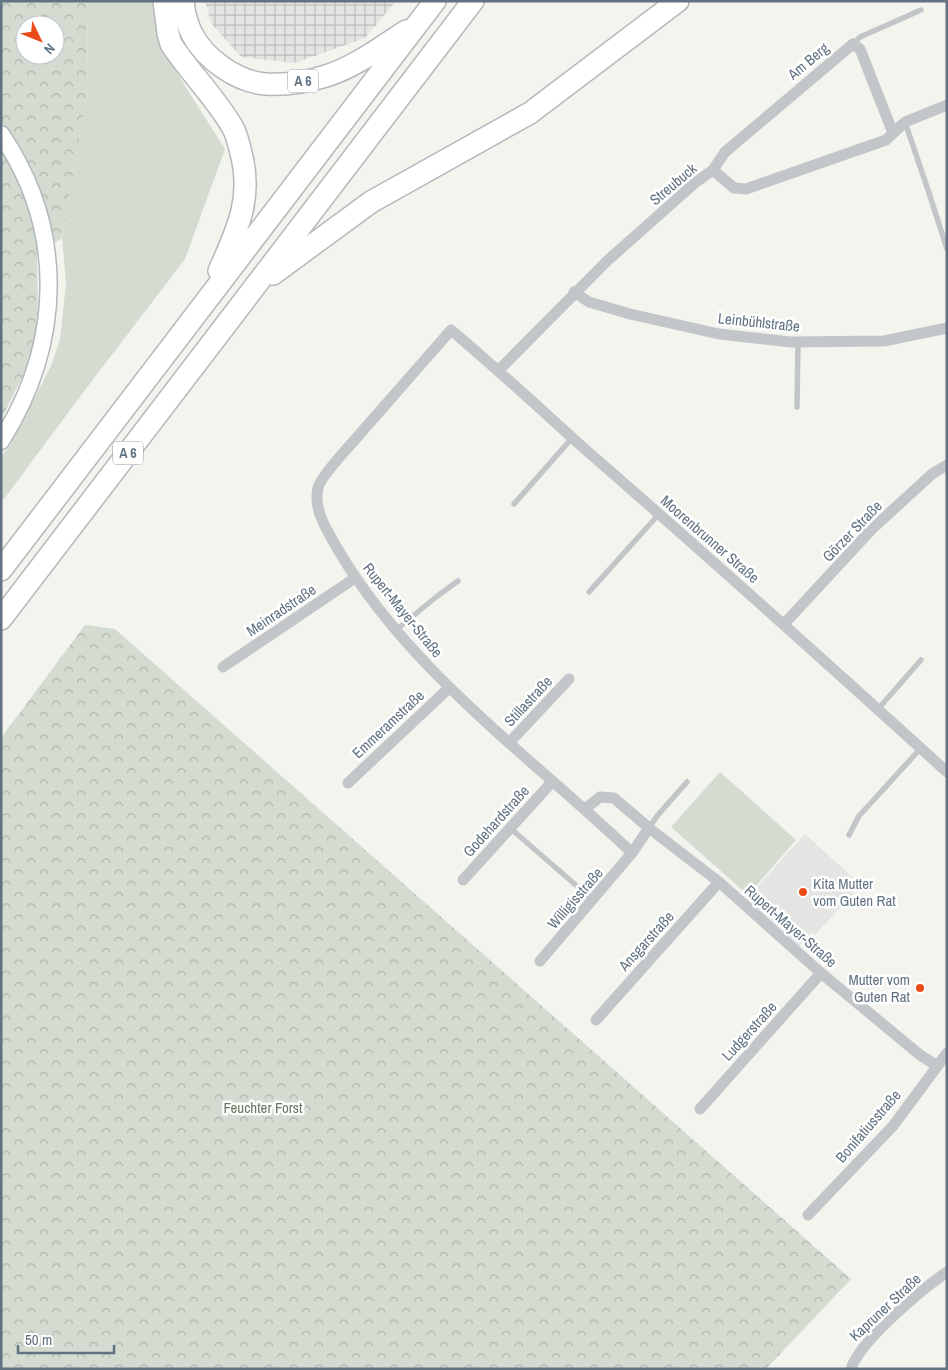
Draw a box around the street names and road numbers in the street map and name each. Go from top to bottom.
street label: Am Berg [782,37,833,85]
road number: A 6 [288,70,318,92]
street label: Streubuck [645,158,702,210]
street label: Leinbühlstraße [717,307,801,337]
road number: A 6 [113,442,143,464]
street label: Moorenbrunner Straße [656,490,764,588]
street label: Görzer Straße [817,496,887,566]
street label: Rupert-Mayer-Straße [358,558,448,662]
street label: Meinradstraße [242,579,320,641]
street label: Stillastraße [499,671,557,731]
street label: Emmeramstraße [347,685,429,763]
street label: Godehardstraße [458,781,534,861]
street label: Willigisstraße [542,863,608,933]
street label: Rupert-Mayer-Straße [740,880,842,972]
street label: Ansgarstraße [613,906,679,976]
street label: Ludgerstraße [717,997,781,1065]
street label: Bonifatiusstraße [830,1085,906,1167]
street label: Kapruner Straße [845,1268,926,1346]

